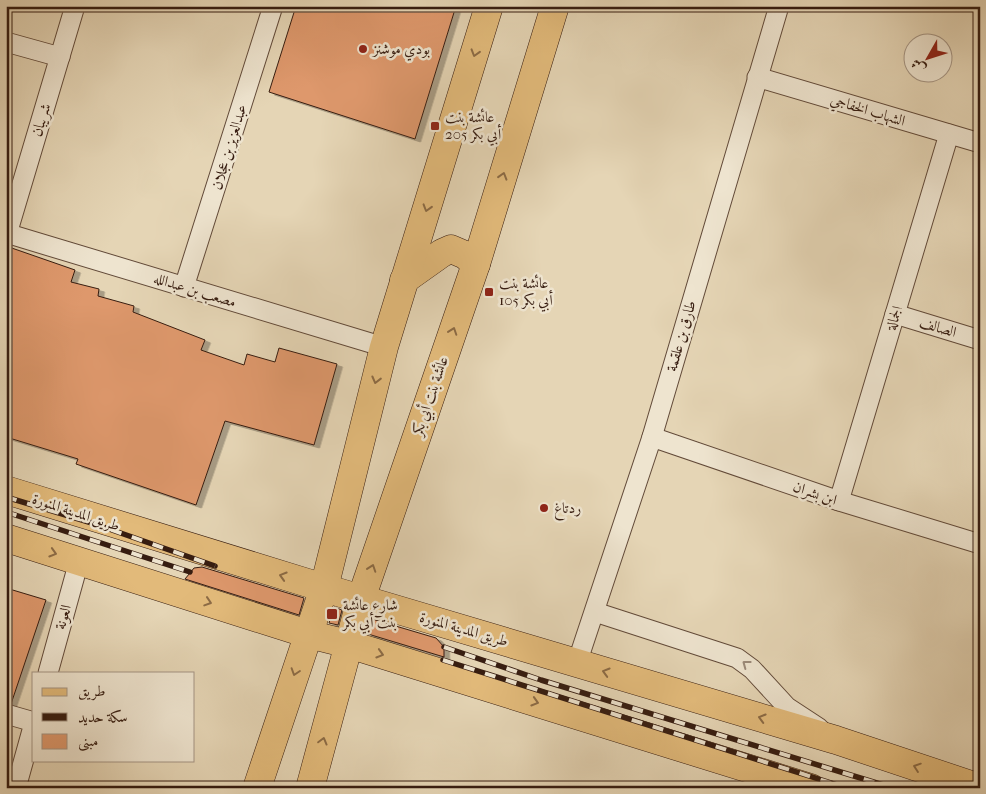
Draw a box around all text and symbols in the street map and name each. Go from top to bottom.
north arrow [904,32,954,82]
place label: بودي موشنز [371,40,430,61]
marker: بودي موشنز [357,43,369,55]
one-way arrow [471,48,481,56]
text: ش [907,55,929,77]
street label: الشهاب الخفاجي [828,90,908,133]
street label: شريبان [27,101,55,139]
street label: عبدالعزيز بن عجلان [207,102,251,192]
place label: عائشة بنت أبي بكر 205 [445,108,502,146]
marker: عائشة بنت أبي بكر 205 [429,120,441,132]
one-way arrow [497,173,507,181]
one-way arrow [422,203,432,212]
street label: مصعب بن عبدالله [151,269,238,312]
place label: عائشة بنت أبي بكر 105 [499,274,553,312]
marker: عائشة بنت أبي بكر 105 [483,286,495,298]
street label: طارق بن علقمة [662,298,700,374]
street label: الجمالة [882,304,906,333]
street label: الصالف [917,313,959,341]
one-way arrow [447,327,457,336]
street label: عائشة بنت أبي بكر [405,353,455,441]
one-way arrow [371,376,381,384]
street label: ابن بشران [790,477,839,510]
street label: طريق المدينة المنورة [30,489,122,536]
place label: ردتاغ [554,499,581,521]
marker: ردتاغ [538,502,550,514]
one-way arrow [48,547,56,557]
one-way arrow [366,564,376,572]
one-way arrow [279,571,287,581]
one-way arrow [203,596,211,606]
place label: شارع عائشة بنت أبي بكر [341,596,398,634]
street label: العونة [51,602,75,632]
marker: شارع عائشة بنت أبي بكر [325,607,339,621]
street label: طريق المدينة المنورة [417,608,510,651]
one-way arrow [375,649,383,659]
one-way arrow [742,661,752,670]
one-way arrow [291,667,301,676]
one-way arrow [602,667,610,678]
legend [32,672,195,762]
text: طريق [78,682,105,701]
one-way arrow [530,697,539,707]
text: سكة حديد [78,708,128,726]
one-way arrow [758,713,767,723]
text: مبنى [78,732,98,752]
one-way arrow [317,737,327,745]
one-way arrow [913,762,922,772]

